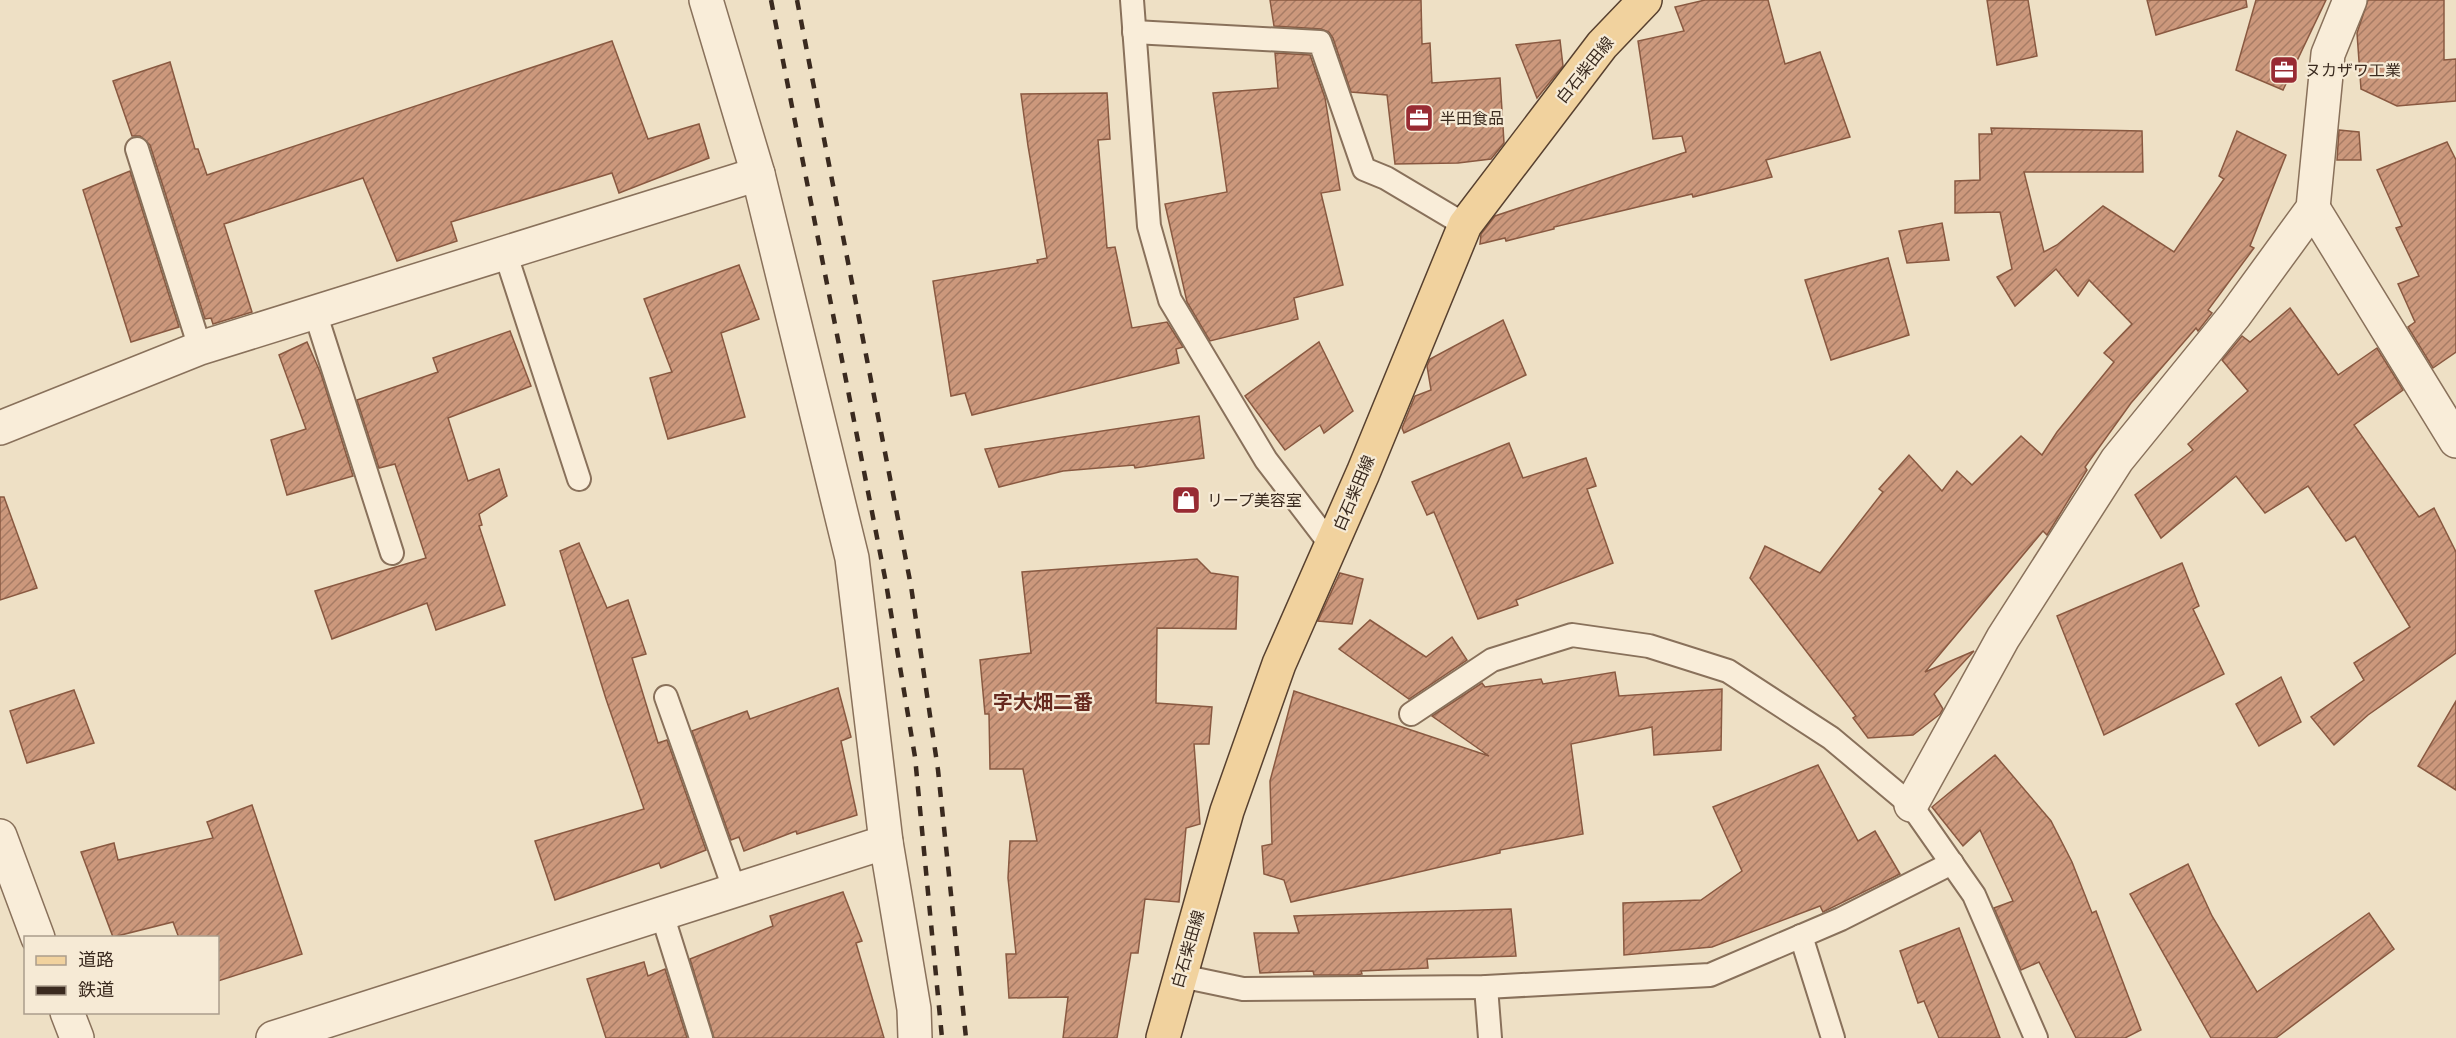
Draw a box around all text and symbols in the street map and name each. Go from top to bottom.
street label: 白石柴田線 [1553,34,1617,106]
office icon: ヌカザワ工業 [2268,54,2300,86]
place label: ヌカザワ工業 [2305,62,2401,79]
office icon: 半田食品 [1403,102,1435,134]
place label: 半田食品 [1440,110,1504,127]
street label: 白石柴田線 [1331,453,1377,533]
shop icon: リープ美容室 [1170,484,1202,516]
place label: リープ美容室 [1207,492,1302,509]
district label: 字大畑二番 [993,691,1093,713]
street label: 白石柴田線 [1169,908,1207,990]
legend [24,936,219,1014]
text: 道路 [78,950,114,970]
text: 鉄道 [78,980,114,1000]

